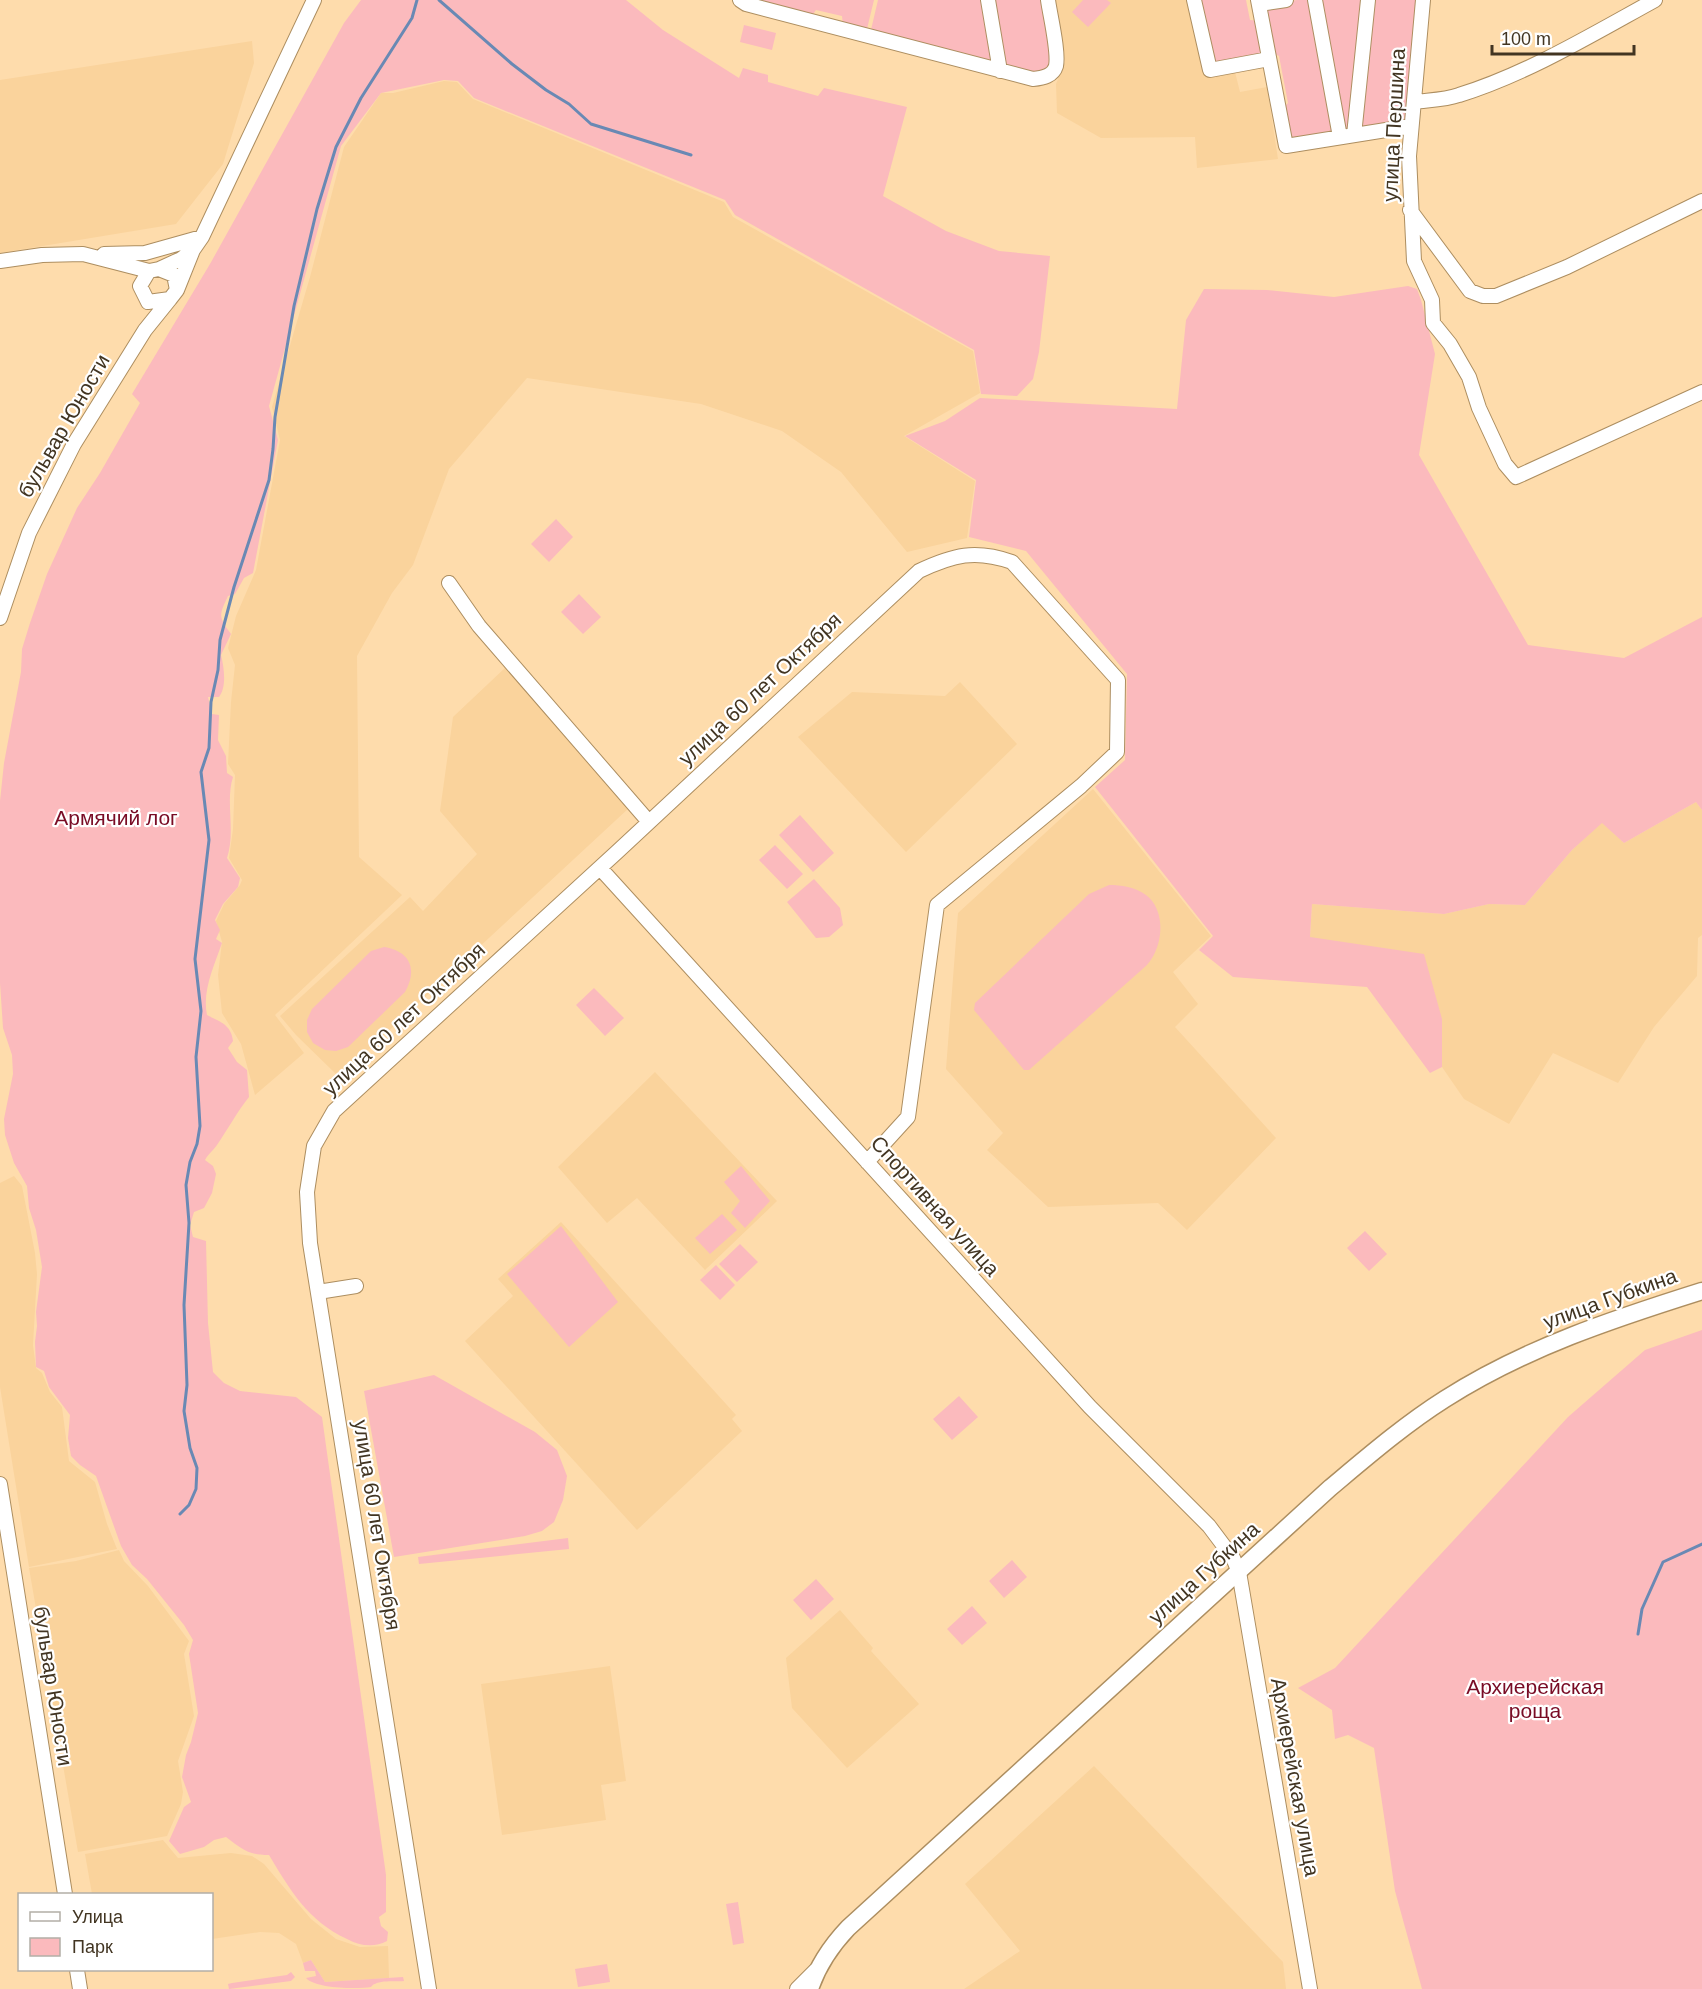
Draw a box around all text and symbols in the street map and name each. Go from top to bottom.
scale bar [1492,18,1634,56]
text: 100 m [1501,29,1551,49]
street label: улица Першина [1378,47,1409,202]
street label: бульвар Юности [13,350,114,501]
street label: улица 60 лет Октября [674,608,845,770]
park label: Армячий лог [54,806,178,829]
street label: улица 60 лет Октября [318,938,489,1100]
street label: Спортивная улица [867,1131,1004,1281]
street label: улица Губкина [1540,1264,1680,1333]
street label: улица 60 лет Октября [349,1418,406,1632]
street label: улица Губкина [1144,1517,1264,1628]
street label: бульвар Юности [30,1604,77,1767]
park label: Архиерейская роща [1466,1675,1604,1722]
street label: Архиерейская улица [1267,1676,1324,1878]
legend [18,1893,213,1971]
text: Улица [72,1907,124,1927]
text: Парк [72,1937,113,1957]

